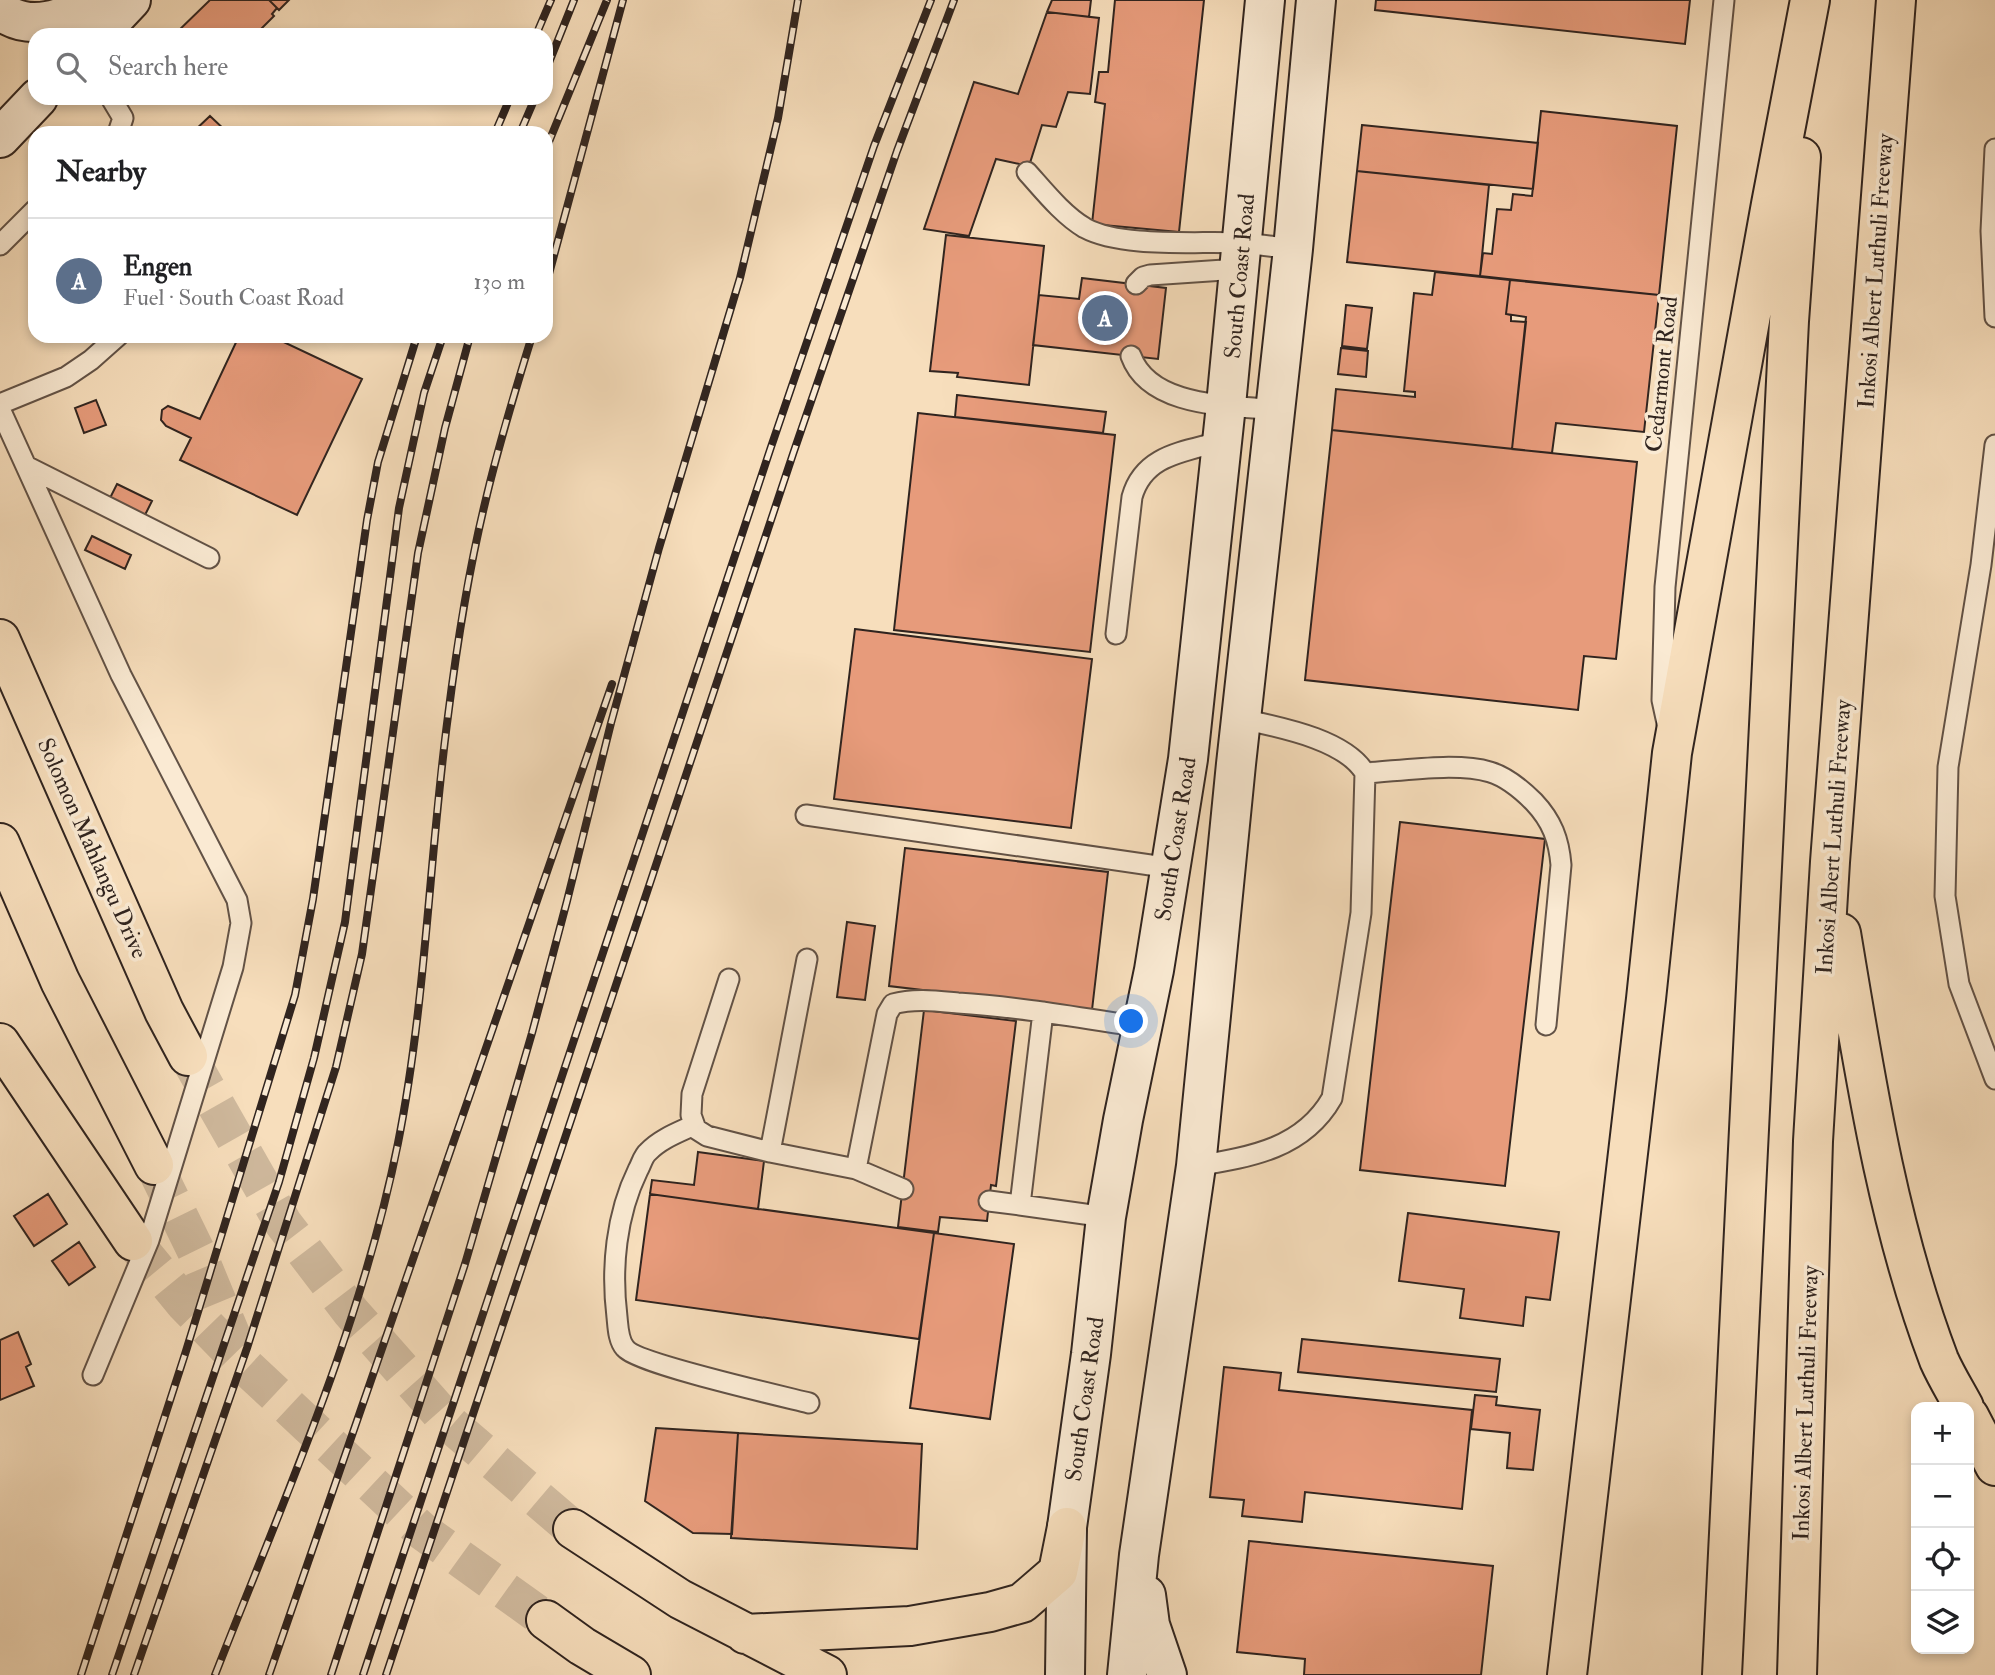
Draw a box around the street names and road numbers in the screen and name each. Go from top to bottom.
street label: Inkosi Albert Luthuli Freeway [1851,132,1900,409]
street label: South Coast Road [1218,192,1261,360]
street label: Cedarmont Road [1639,295,1684,454]
street label: Inkosi Albert Luthuli Freeway [1809,698,1858,975]
street label: Solomon Mahlangu Drive [31,734,154,963]
street label: South Coast Road [1148,755,1203,923]
street label: Inkosi Albert Luthuli Freeway [1786,1264,1825,1541]
street label: South Coast Road [1059,1315,1110,1483]

